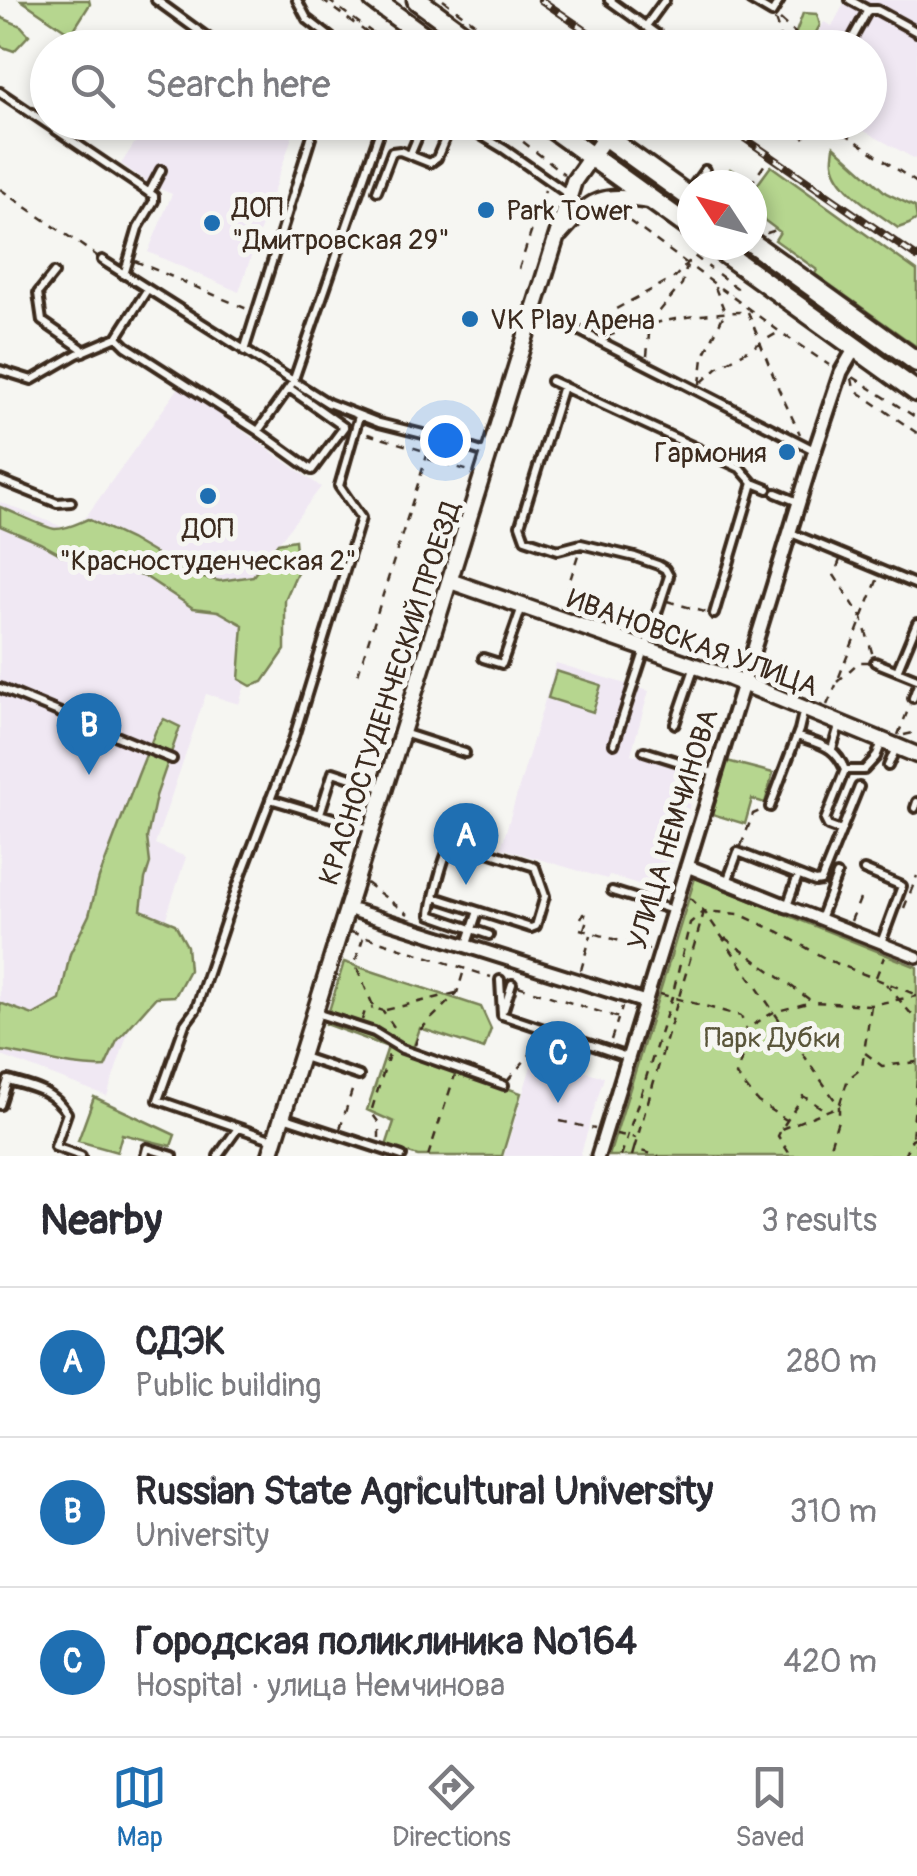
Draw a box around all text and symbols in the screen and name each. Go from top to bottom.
search box [30,30,887,140]
icon: search [65,58,120,113]
text: Search here [145,61,331,109]
north arrow [677,170,767,260]
place label: ДОП "Дмитровская 29" [231,191,450,258]
place label: Park Tower [506,194,633,229]
marker: Park Tower [475,199,497,221]
marker: ДОП "Дмитровская 29" [201,212,223,234]
place label: VK Play Арена [490,303,655,338]
marker: VK Play Арена [459,308,481,330]
your location [420,415,471,466]
place label: Гармония [654,436,767,471]
marker: Гармония [776,441,798,463]
marker: ДОП "Красностуденческая 2" [197,485,219,507]
street label: КРАСНОСТУДЕНЧЕСКИЙ ПРОЕЗД [312,496,469,889]
place label: ДОП "Красностуденческая 2" [59,512,357,579]
street label: ИВАНОВСКАЯ УЛИЦА [562,582,823,705]
pin: B [56,692,122,775]
street label: УЛИЦА НЕМЧИНОВА [620,705,727,954]
pin: A [434,802,498,885]
pin: C [526,1020,590,1103]
park label: Парк Дубки [704,1021,840,1056]
text: Nearby [40,1195,162,1247]
text: 3 results [761,1201,877,1241]
text: СДЭК [135,1318,226,1366]
text: A [62,1342,83,1382]
text: 280 m [786,1342,877,1382]
text: Public building [135,1366,321,1406]
text: Russian State Agricultural University [135,1468,713,1516]
text: B [63,1492,82,1532]
text: 310 m [789,1492,877,1532]
text: University [135,1516,269,1556]
text: Городская поликлиника №164 [135,1618,637,1666]
text: C [63,1642,82,1682]
text: 420 m [783,1642,877,1682]
text: Hospital · улица Немчинова [135,1666,505,1706]
tab: Map [112,1760,167,1855]
tab: Directions [392,1760,511,1855]
tab: Saved [735,1760,805,1855]

